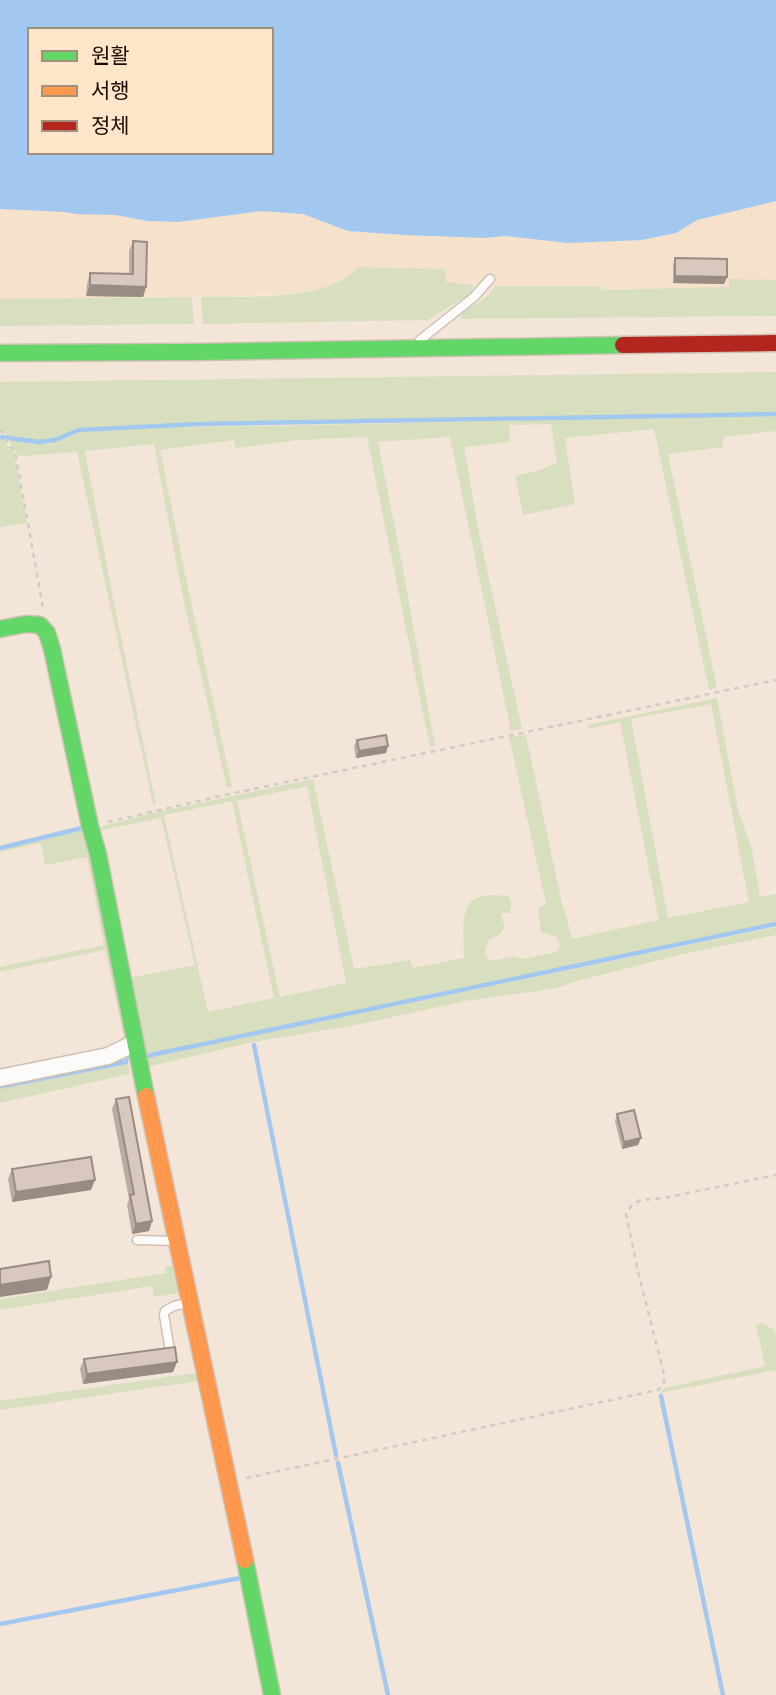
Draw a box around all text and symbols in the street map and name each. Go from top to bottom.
legend [28,28,273,154]
text: 원활 [91,41,130,69]
text: 서행 [91,76,130,104]
text: 정체 [91,111,130,139]

